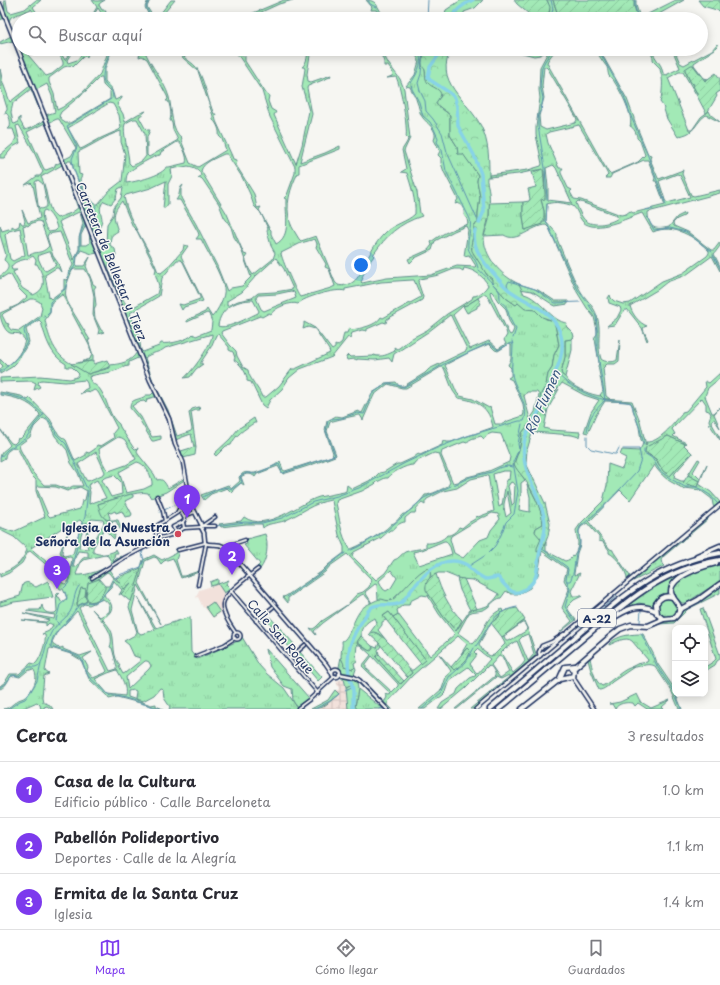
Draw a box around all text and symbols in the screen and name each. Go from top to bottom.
search box [12,12,708,56]
icon: search [26,23,48,45]
text: Buscar aquí [58,23,142,46]
street label: Carretera de Bellestar y Tierz [72,179,152,343]
your location [351,255,371,275]
water label: Río Flumen [519,366,565,437]
pin: 1 [174,485,200,518]
place label: Iglesia de Nuestra Señora de la Asunción [35,518,171,550]
marker: Iglesia de Nuestra Señora de la Asunción [173,529,183,539]
pin: 2 [219,542,245,575]
pin: 3 [44,556,70,589]
street label: Calle San Roque [243,595,319,678]
road number: A-22 [578,609,616,627]
map controls [672,625,708,697]
button: locate [672,625,708,661]
button: layers [672,661,708,697]
text: Cerca [16,722,67,748]
text: 3 resultados [627,726,704,745]
text: Casa de la Cultura [54,769,196,792]
text: 1 [26,780,32,799]
text: 1.0 km [663,780,704,799]
text: Edificio público · Calle Barceloneta [54,792,271,811]
text: Pabellón Polideportivo [54,825,219,848]
text: 2 [24,836,34,855]
text: 1.1 km [667,836,704,855]
text: Deportes · Calle de la Alegría [54,848,236,867]
text: Ermita de la Santa Cruz [54,881,238,904]
text: 3 [25,892,33,911]
text: 1.4 km [663,892,704,911]
text: Iglesia [54,904,92,923]
tab: Mapa [95,937,125,978]
tab: Cómo llegar [315,937,378,978]
tab: Guardados [568,937,625,978]

